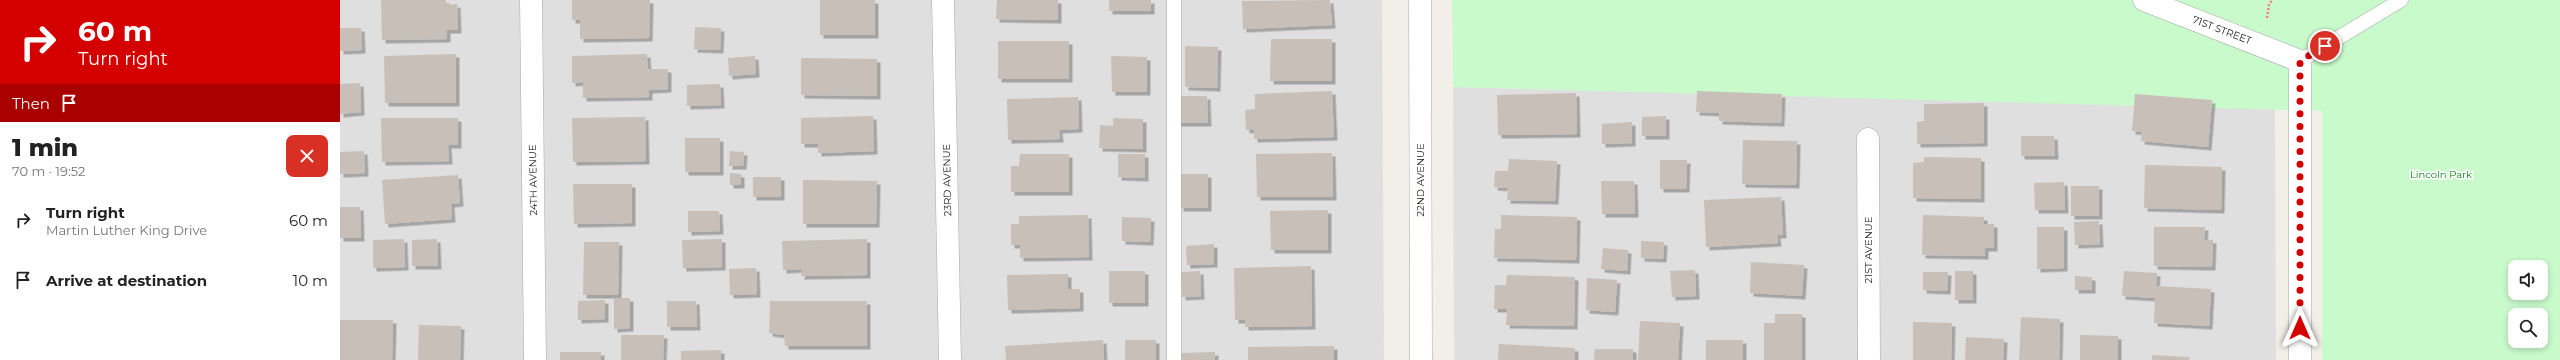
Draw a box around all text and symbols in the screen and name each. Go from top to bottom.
street label: 71ST STREET [2191,13,2254,47]
text: 60 m [78,14,152,48]
icon: right [12,16,64,68]
pin [2308,29,2342,63]
icon: arrive [2314,35,2336,57]
text: Turn right [78,48,168,70]
icon: arrive [58,92,80,114]
text: Then [12,94,50,113]
text: 1 min [12,133,78,162]
button: close [286,135,328,177]
street label: 23RD AVENUE [940,143,954,216]
street label: 22ND AVENUE [1414,143,1427,217]
street label: 24TH AVENUE [526,144,540,216]
text: 70 m · 19:52 [12,163,85,179]
park label: Lincoln Park [2410,168,2472,181]
text: Turn right [46,203,125,222]
icon: right [12,209,34,231]
text: 60 m [289,211,328,230]
street label: 21ST AVENUE [1862,216,1875,283]
text: Martin Luther King Drive [46,222,207,238]
map controls [2508,260,2548,348]
button: sound [2508,260,2548,300]
icon: arrive [12,269,34,291]
text: Arrive at destination [46,271,207,290]
text: 10 m [293,271,328,290]
position arrow [2279,307,2321,349]
button: search [2508,308,2548,348]

